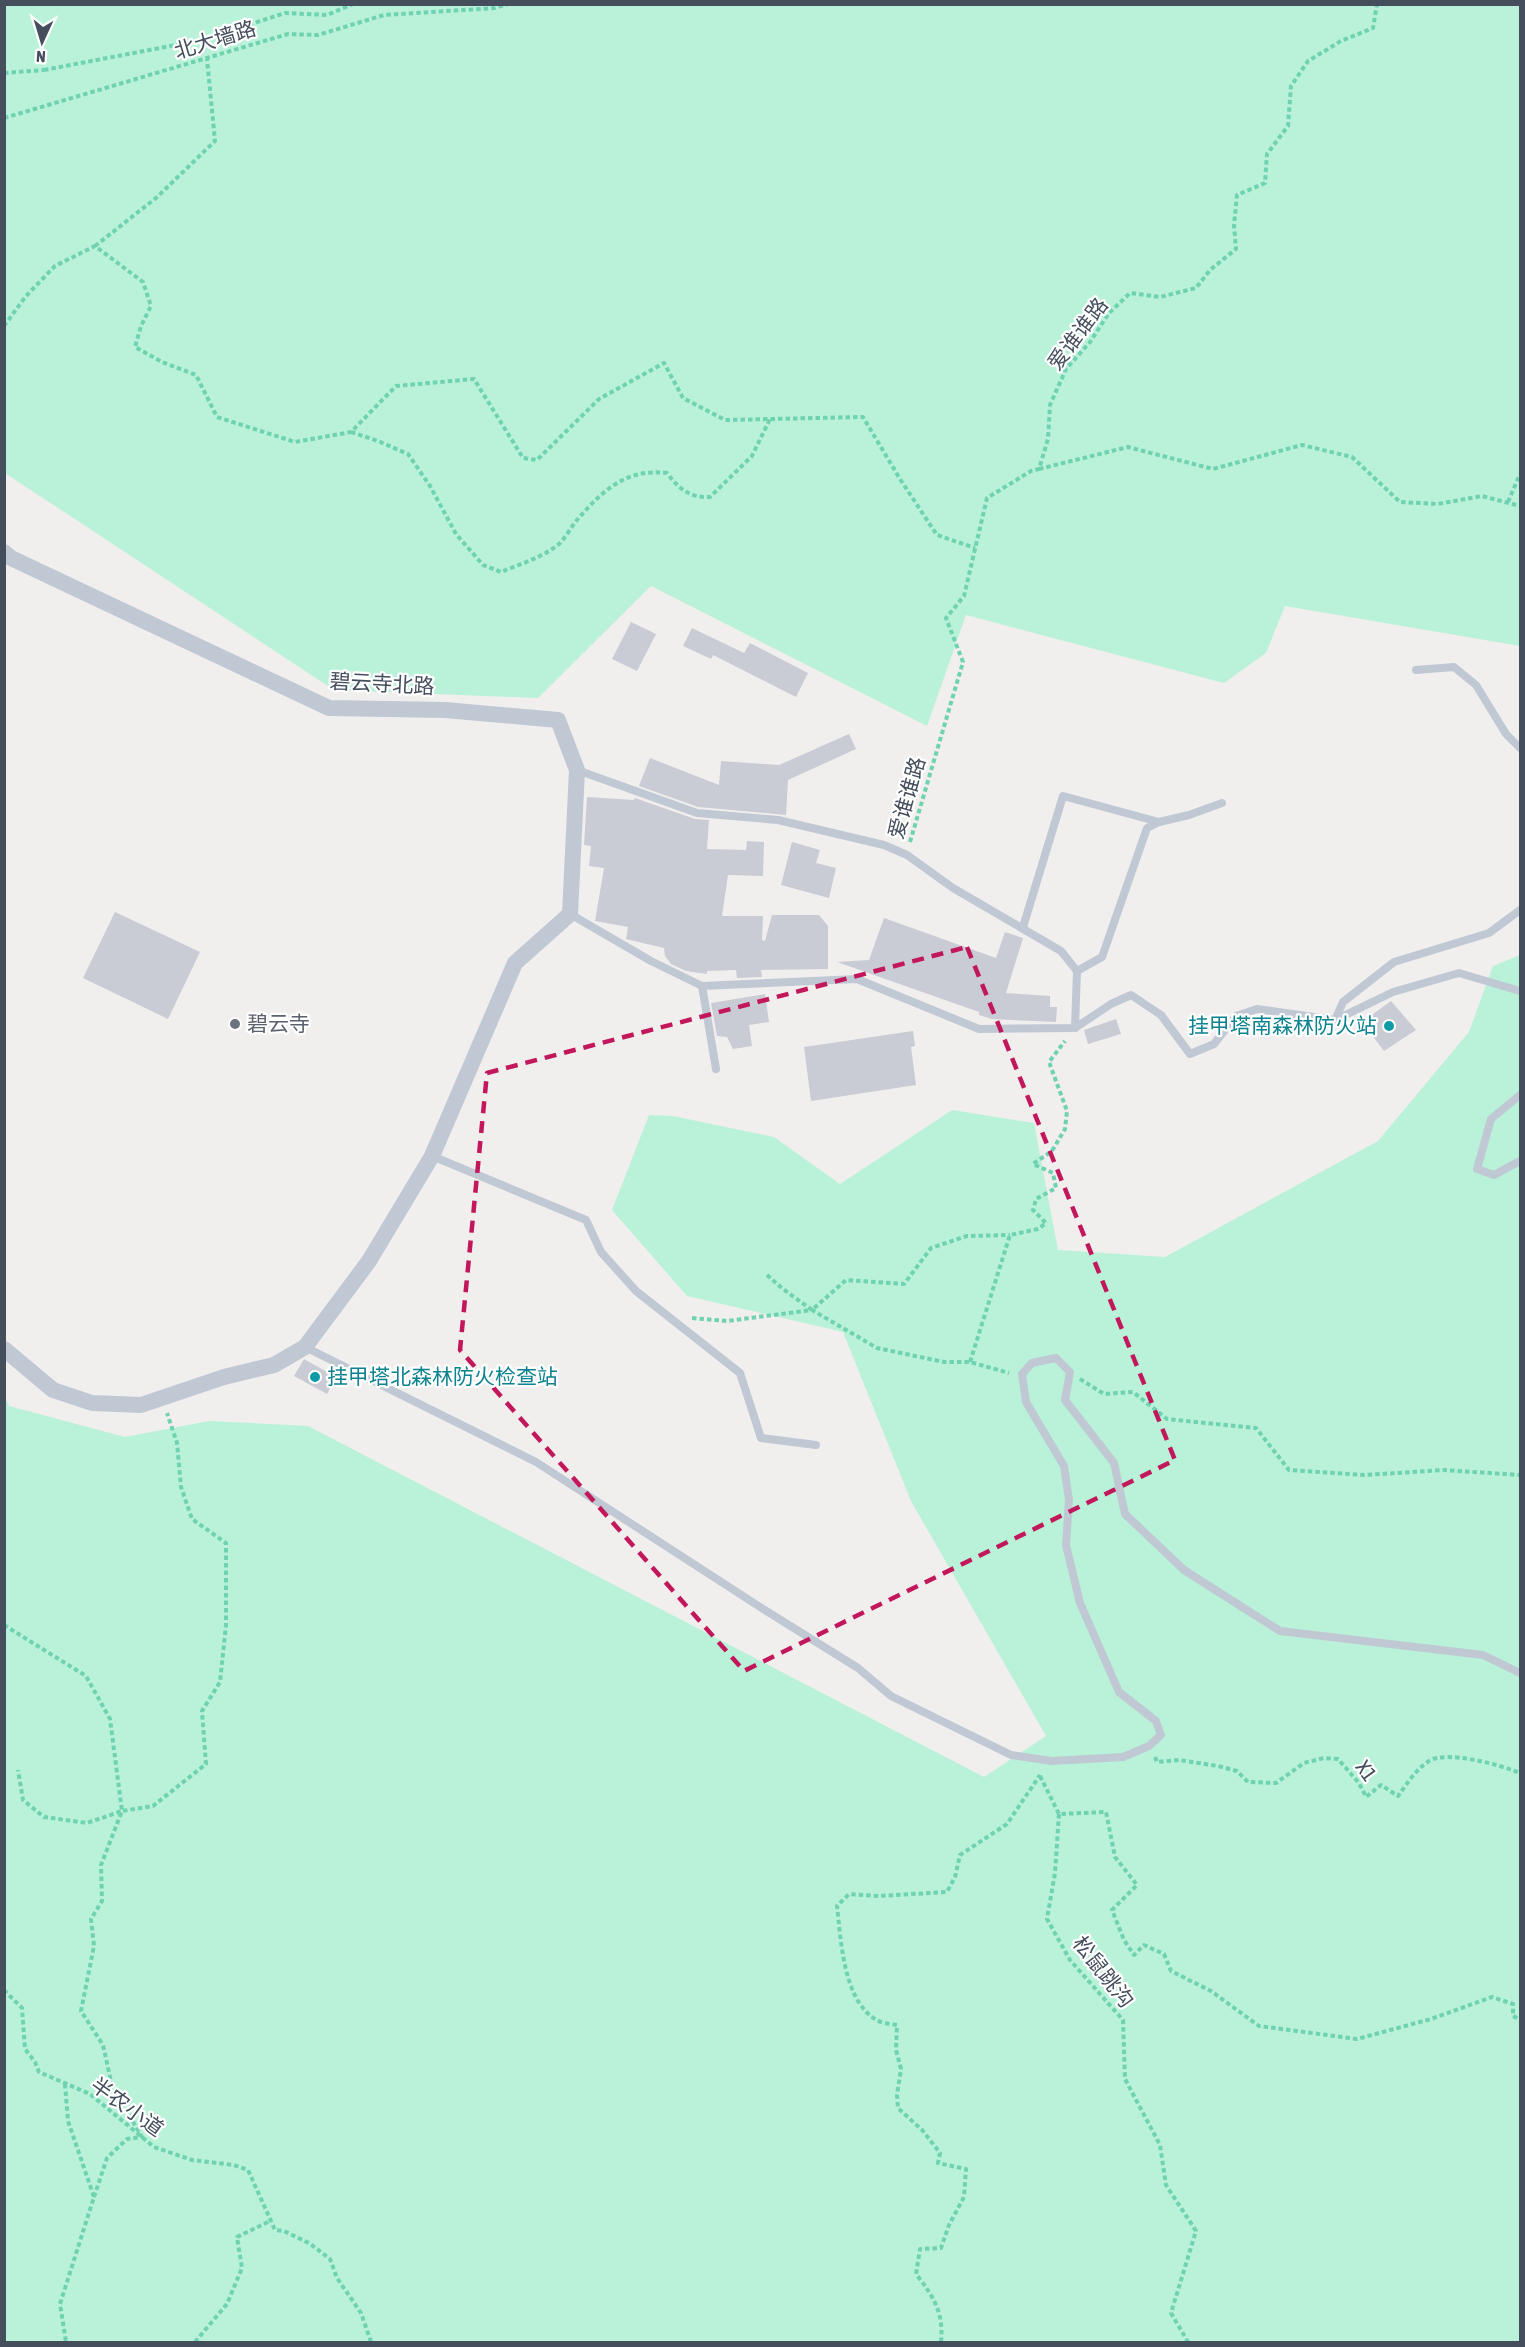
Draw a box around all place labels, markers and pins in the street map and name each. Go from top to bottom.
place label: 碧云寺 [247,1011,310,1035]
place label: 挂甲塔南森林防火站 [1188,1013,1377,1037]
marker: 碧云寺 [228,1017,242,1031]
marker: 挂甲塔南森林防火站 [1382,1019,1396,1033]
place label: 挂甲塔北森林防火检查站 [327,1364,558,1388]
marker: 挂甲塔北森林防火检查站 [308,1370,322,1384]

